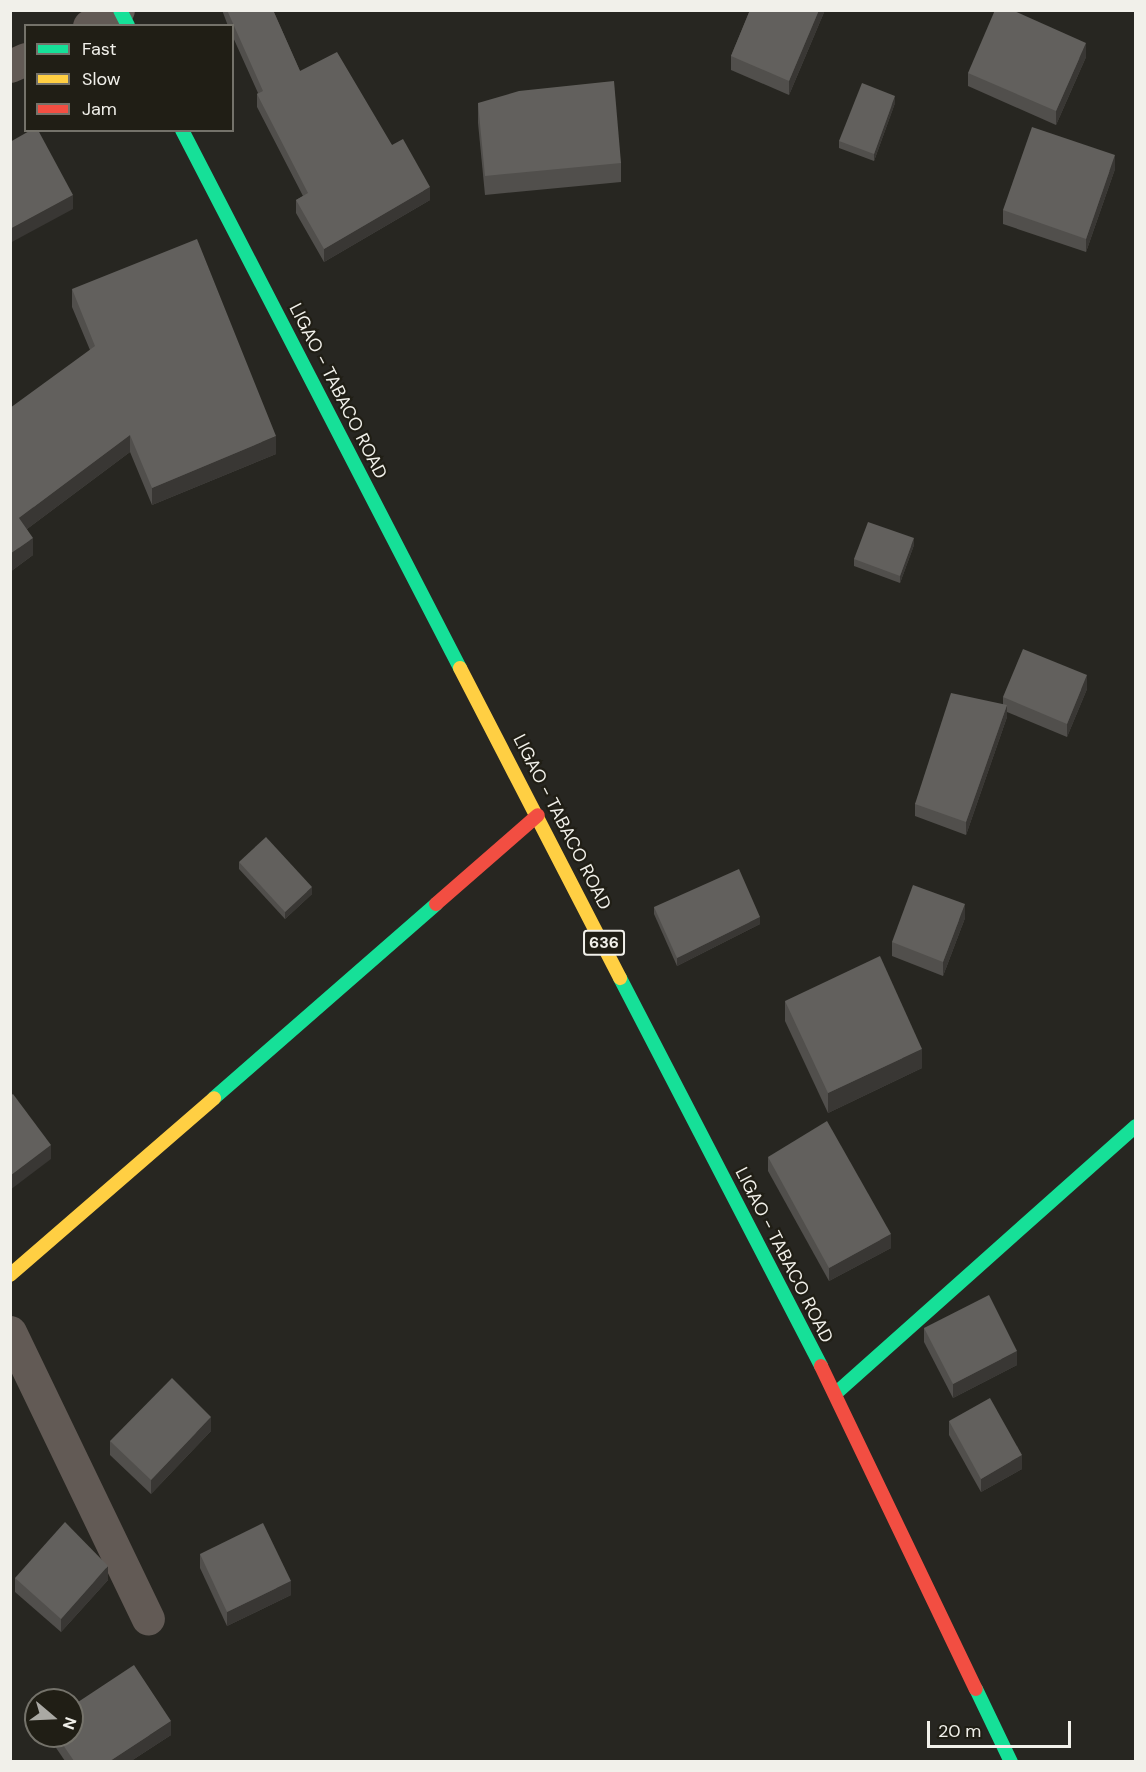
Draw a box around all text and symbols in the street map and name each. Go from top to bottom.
legend [24,24,234,132]
text: Fast [82,37,117,61]
text: Slow [82,67,121,91]
text: Jam [82,97,117,121]
street label: LIGAO - TABACO ROAD [284,300,392,482]
street label: LIGAO - TABACO ROAD [508,731,616,913]
road number: 636 [583,930,625,956]
street label: LIGAO - TABACO ROAD [730,1164,838,1346]
north arrow [24,1688,84,1748]
scale bar [930,1709,1074,1747]
text: N [58,1714,81,1732]
text: 20 m [938,1719,981,1743]

